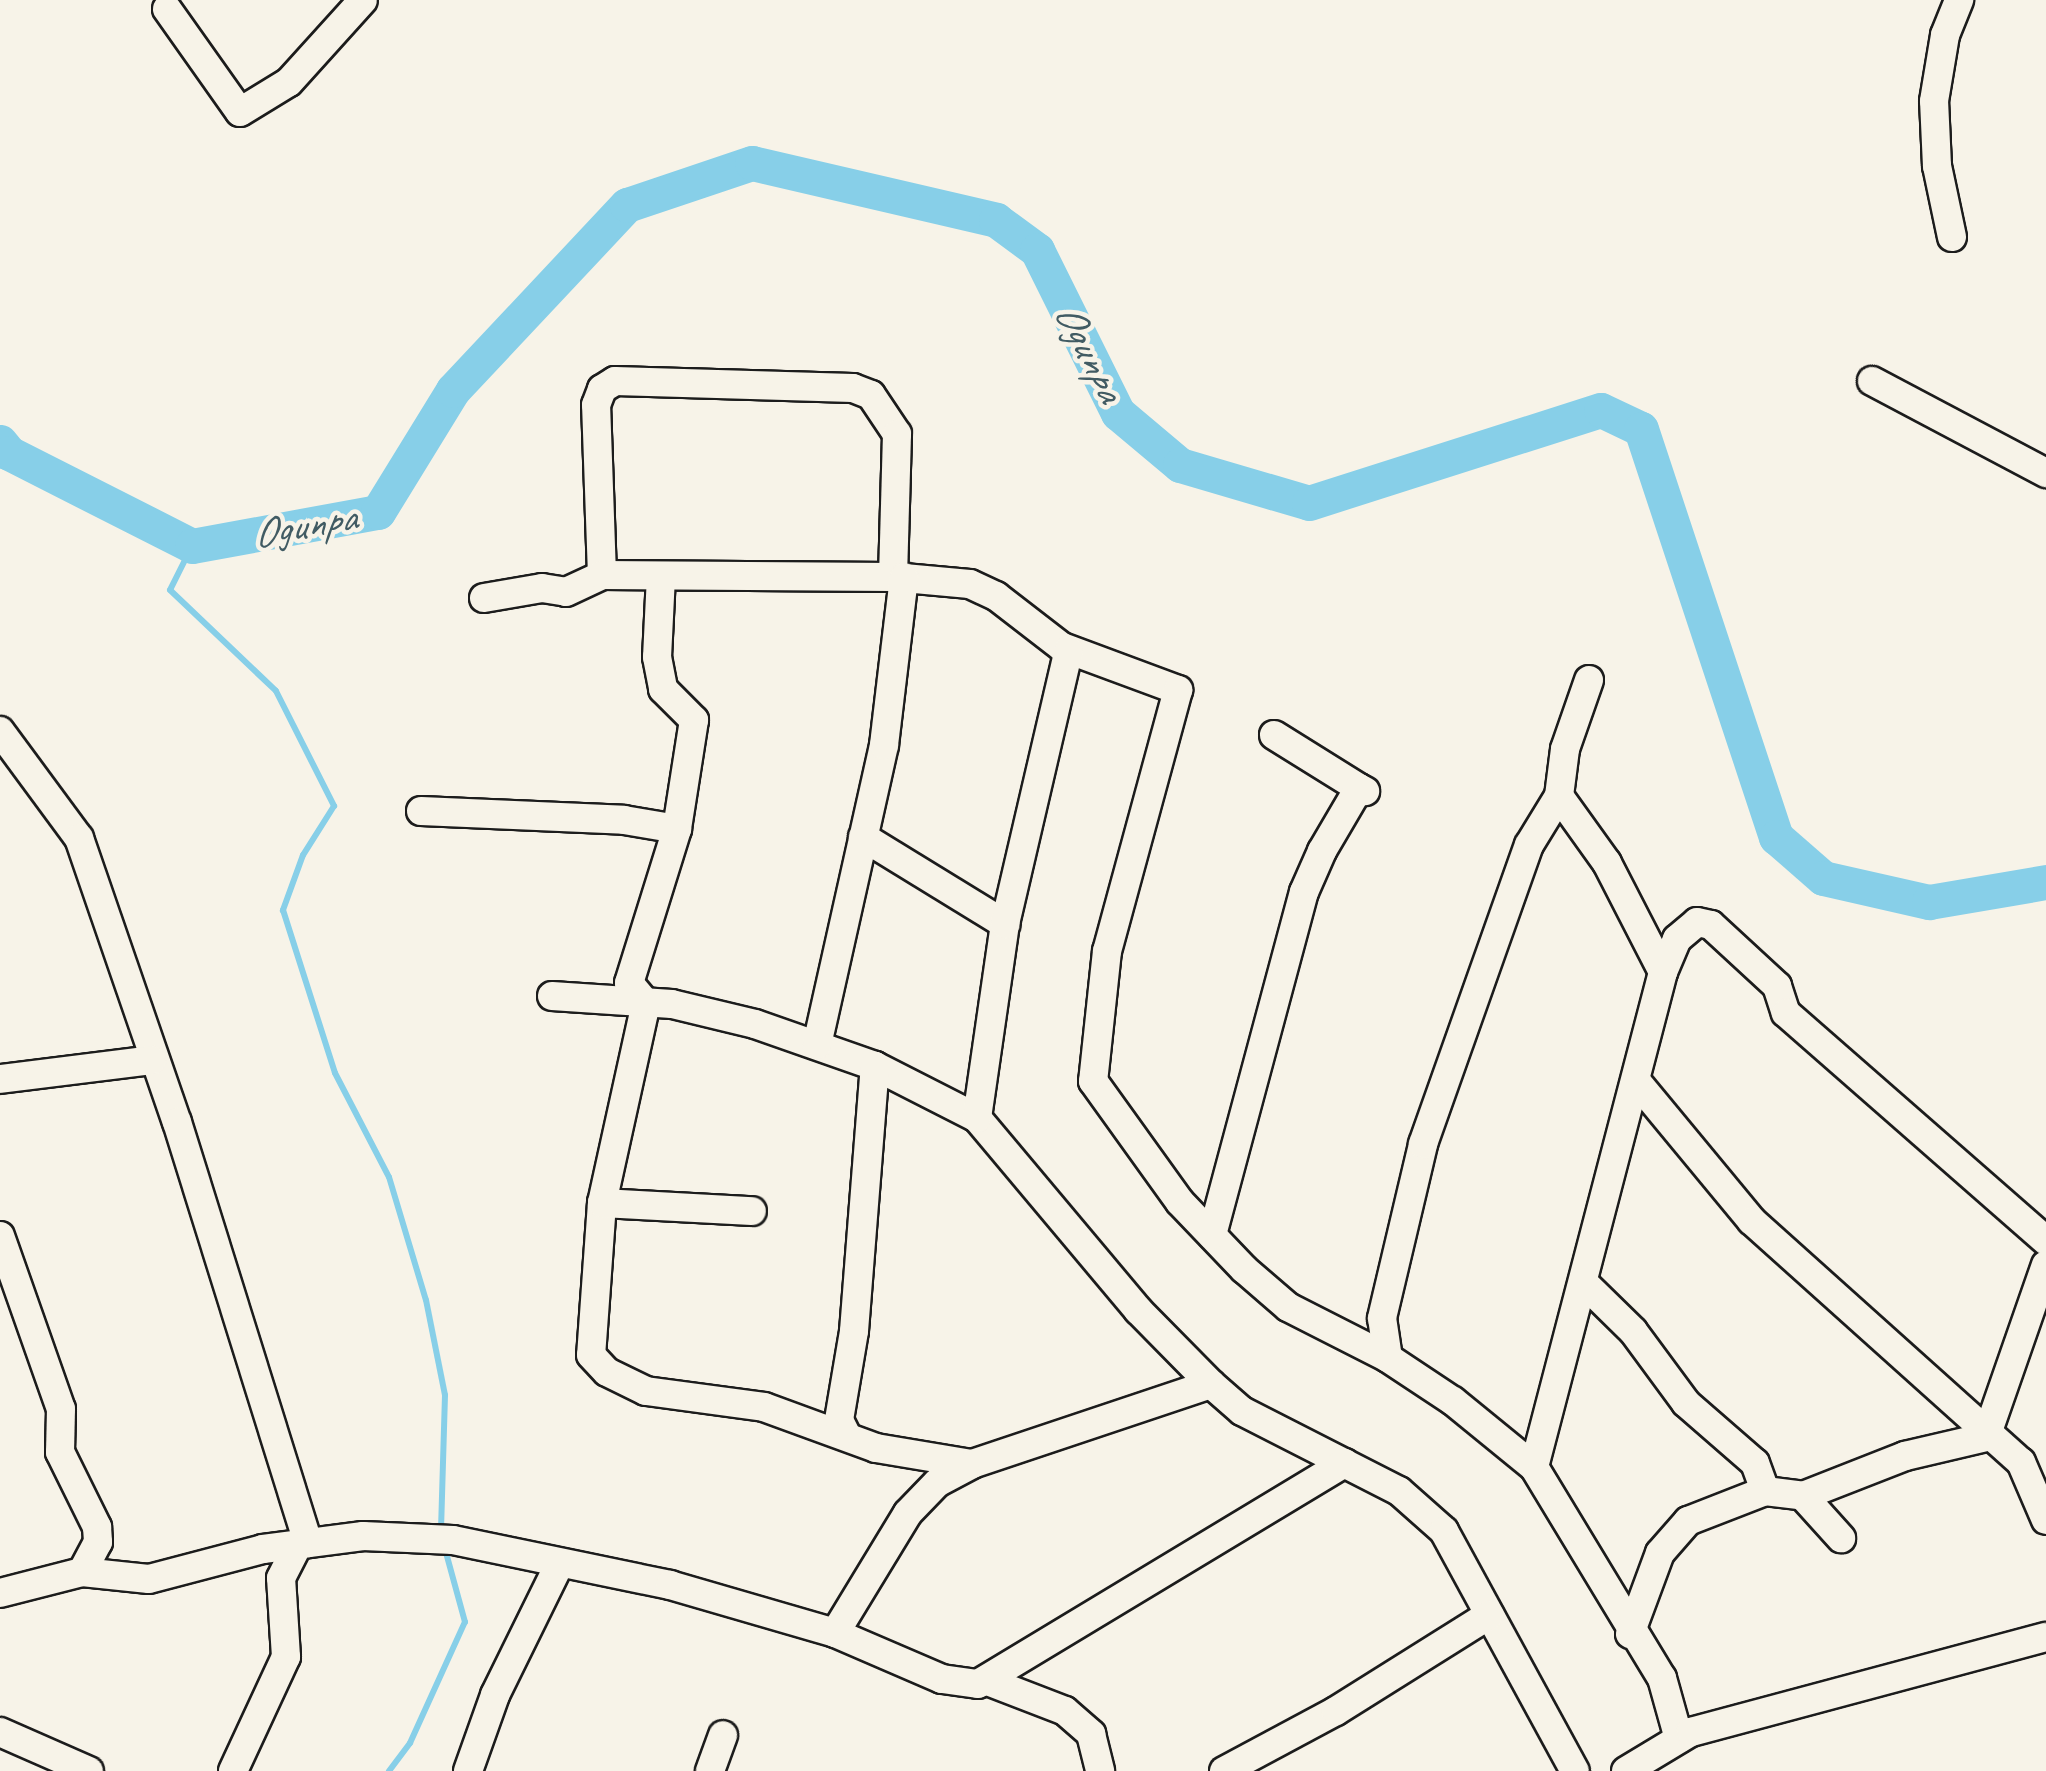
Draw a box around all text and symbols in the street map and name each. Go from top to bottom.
water label: Ogunpa [1043,294,1135,410]
water label: Ogunpa [249,492,359,560]

